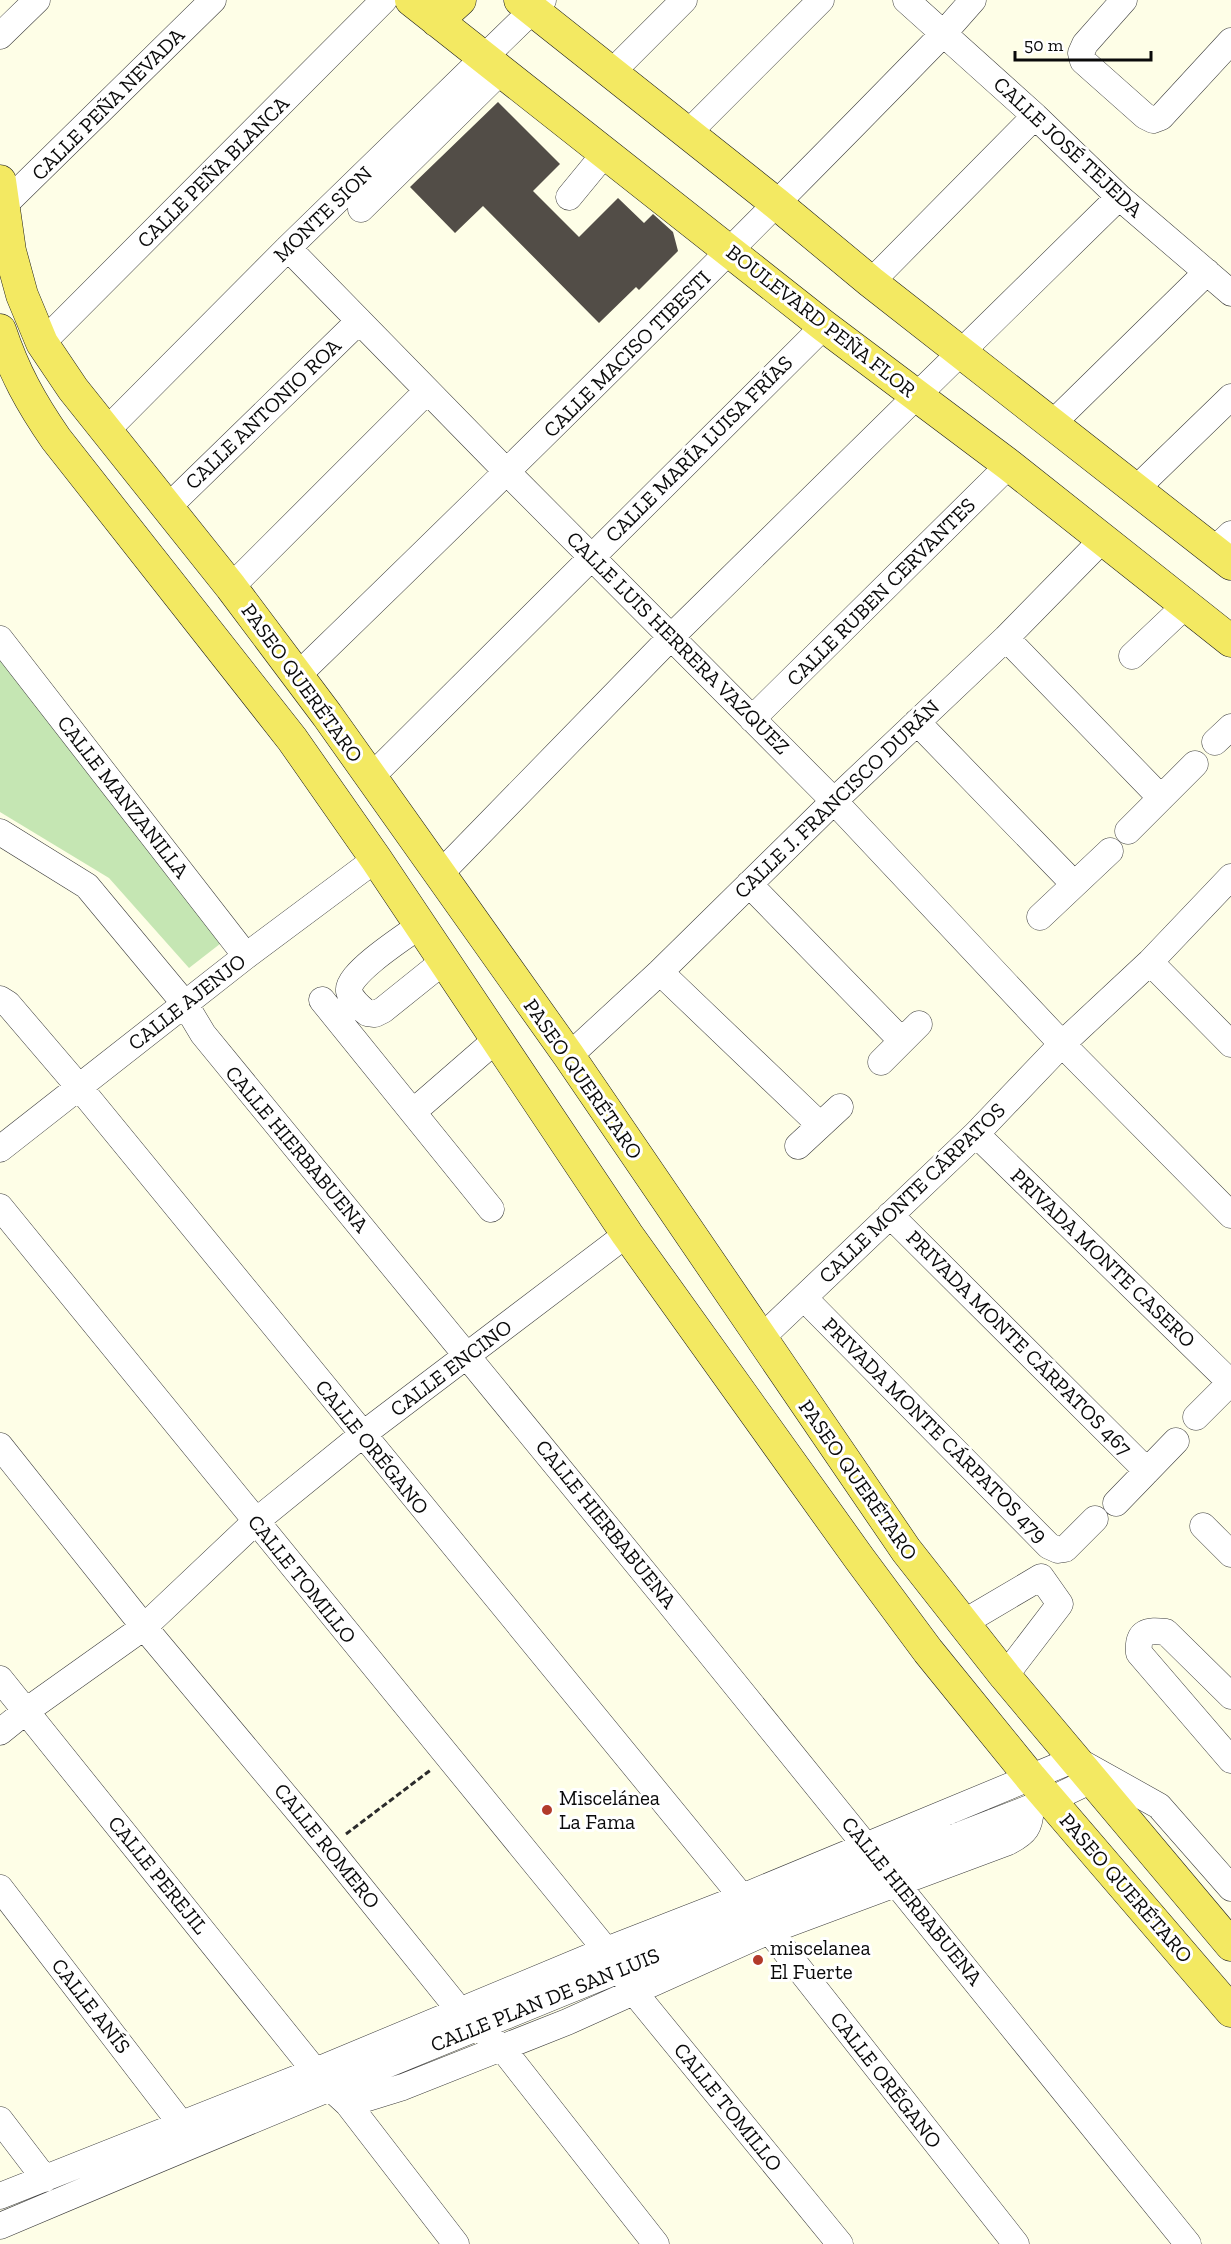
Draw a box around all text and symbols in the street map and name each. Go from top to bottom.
street label: CALLE PEÑA NEVADA [26,22,189,185]
scale bar [1015,24,1152,62]
text: 50 m [1024,34,1064,56]
street label: CALLE JOSÉ TEJEDA [989,71,1148,222]
street label: CALLE PEÑA BLANCA [132,90,294,253]
street label: MONTE SION [268,160,377,267]
street label: BOULEVARD PEÑA FLOR [722,239,921,402]
street label: CALLE MACISO TIBESTI [538,265,715,442]
street label: CALLE ANTONIO ROA [180,333,346,494]
street label: CALLE MARÍA LUISA FRÍAS [600,350,797,547]
street label: CALLE RUBEN CERVANTES [781,492,980,691]
street label: CALLE LUIS HERRERA VAZQUEZ [562,526,795,759]
street label: PASEO QUERÉTARO [236,599,368,767]
street label: CALLE J. FRANCISCO DURÁN [729,694,944,903]
street label: CALLE MANZANILLA [52,710,195,883]
street label: CALLE AJENJO [123,948,250,1055]
street label: PASEO QUERÉTARO [519,994,648,1164]
street label: CALLE HIERBABUENA [220,1060,375,1237]
street label: CALLE MONTE CÁRPATOS [813,1097,1010,1288]
street label: PRIVADA MONTE CASERO [1006,1163,1201,1352]
street label: PRIVADA MONTE CÁRPATOS 467 [902,1225,1137,1461]
street label: PRIVADA MONTE CÁRPATOS 479 [818,1312,1053,1547]
street label: CALLE ENCINO [385,1314,516,1421]
street label: CALLE ORÉGANO [310,1374,434,1519]
street label: PASEO QUERÉTARO [794,1395,923,1565]
street label: CALLE HIERBABUENA [531,1434,682,1613]
street label: CALLE TOMILLO [243,1509,362,1648]
street label: CALLE ROMERO [269,1778,386,1913]
place label: Miscelánea La Fama [559,1785,660,1834]
marker: Miscelánea La Fama [540,1803,554,1817]
street label: PASEO QUERÉTARO [1055,1808,1198,1968]
street label: CALLE PEREJIL [103,1811,214,1939]
street label: CALLE HIERBABUENA [837,1811,988,1990]
place label: miscelanea El Fuerte [770,1935,871,1984]
street label: CALLE PLAN DE SAN LUIS [427,1942,663,2057]
street label: CALLE ANÍS [47,1953,136,2058]
marker: miscelanea El Fuerte [751,1953,765,1967]
street label: CALLE ORÉGANO [825,2007,947,2153]
street label: CALLE TOMILLO [669,2037,788,2176]

